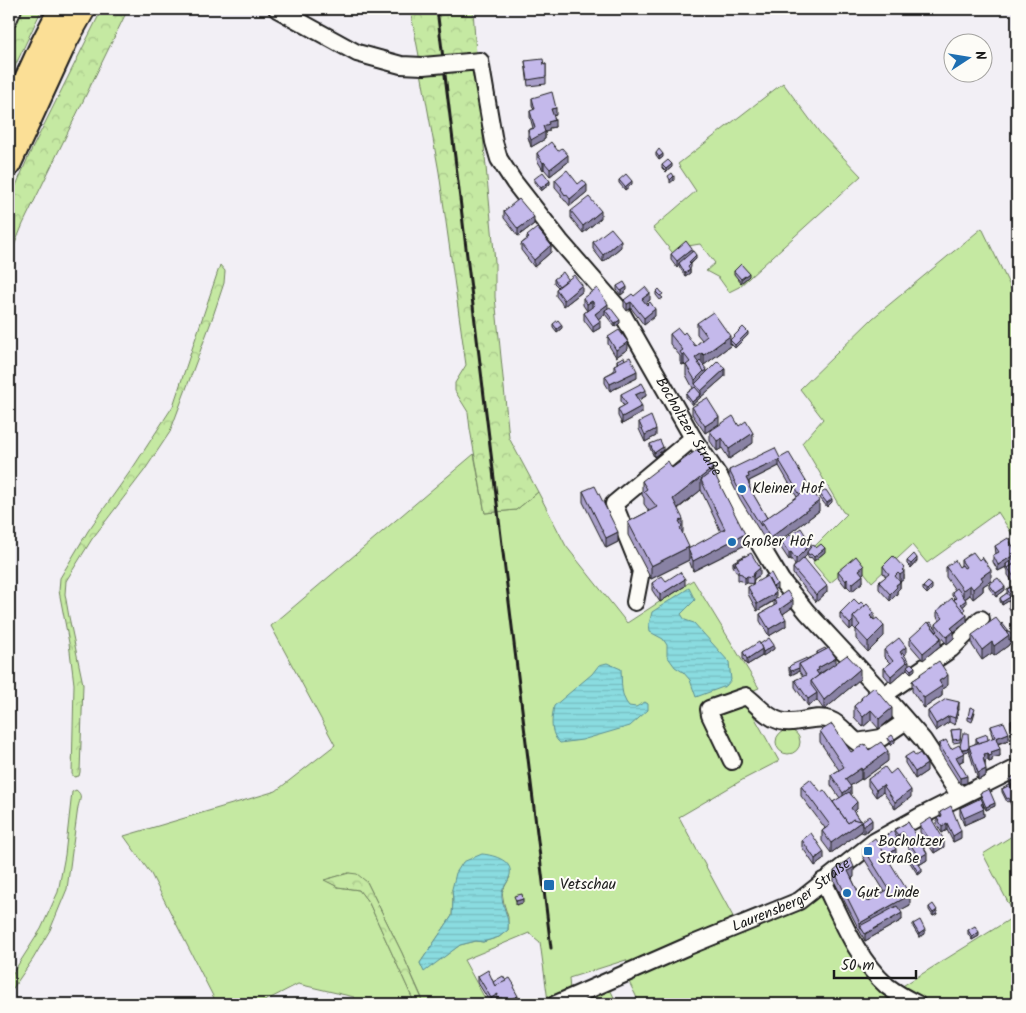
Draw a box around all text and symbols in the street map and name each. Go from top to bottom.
north arrow [944,32,994,82]
text: N [968,49,991,62]
street label: Bocholtzer Straße [649,372,728,482]
place label: Kleiner Hof [752,477,824,501]
marker: Kleiner Hof [736,483,748,495]
place label: Großer Hof [742,530,813,554]
marker: Großer Hof [726,536,738,548]
place label: Bocholtzer Straße [878,830,945,871]
marker: Bocholtzer Straße [862,845,874,857]
street label: Laurensberger Straße [729,852,856,939]
place label: Vetschau [560,873,616,897]
marker: Vetschau [542,878,556,892]
place label: Gut Linde [857,881,919,905]
marker: Gut Linde [841,887,853,899]
scale bar [834,948,916,980]
text: 50 m [841,954,875,978]

